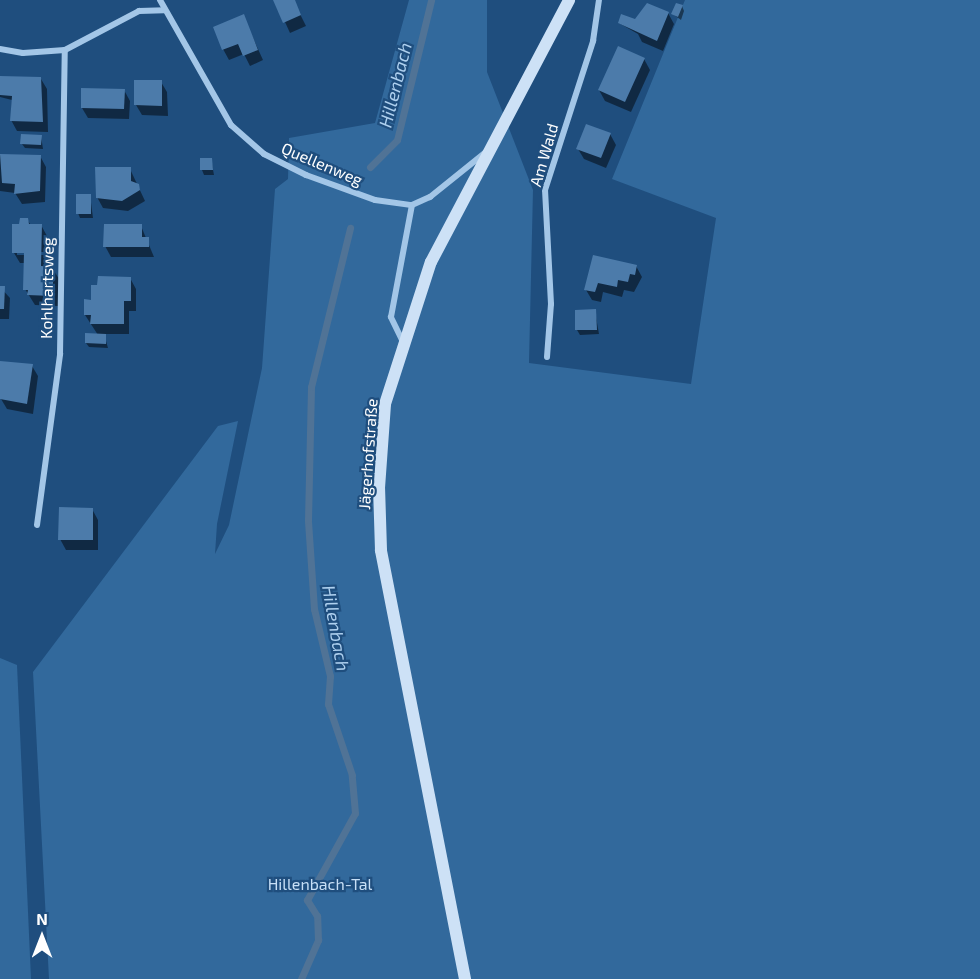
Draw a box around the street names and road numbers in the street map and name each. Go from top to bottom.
street label: Am Wald [526,121,562,189]
street label: Quellenweg [278,138,366,190]
street label: Kohlhartsweg [37,237,57,339]
street label: Jägerhofstraße [355,398,381,510]

